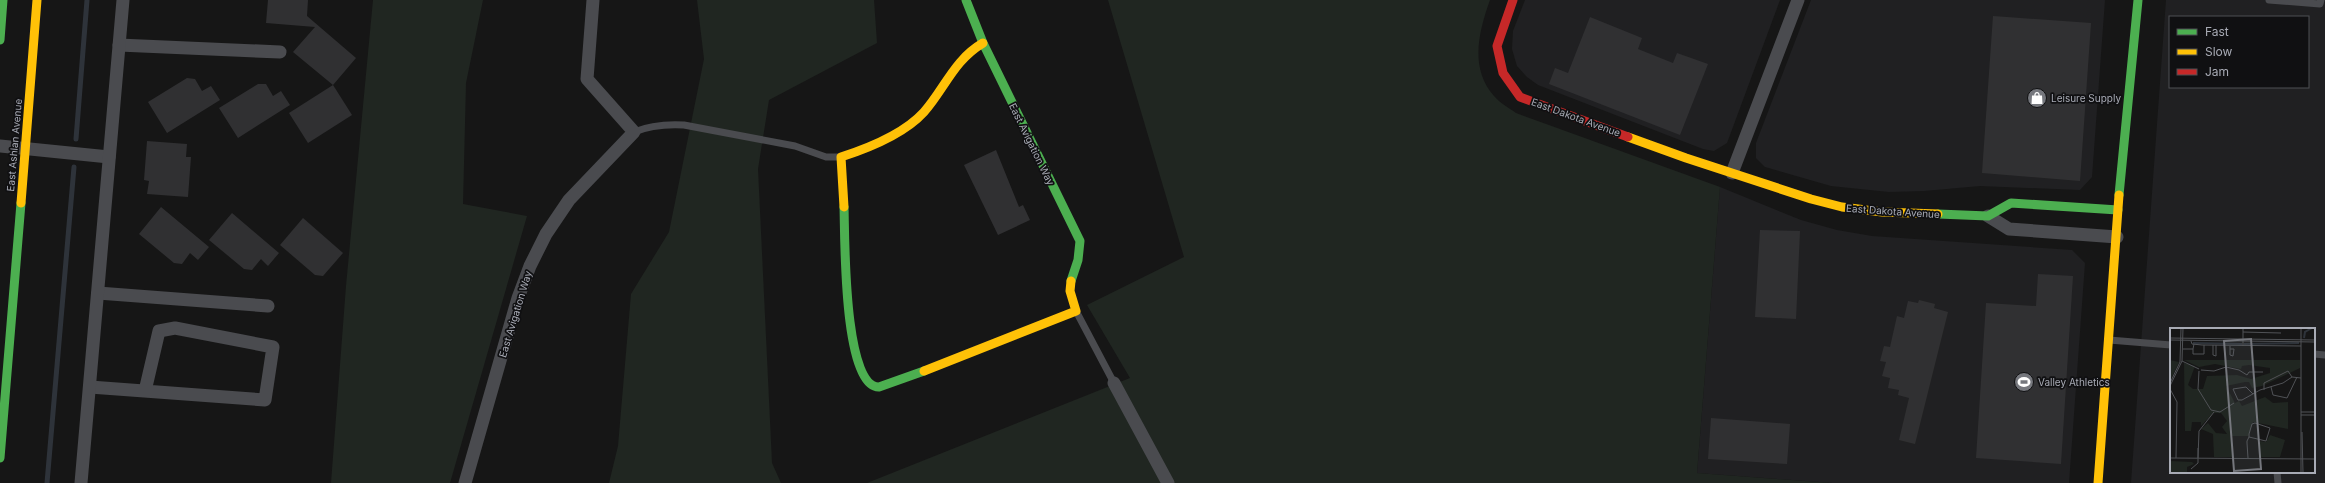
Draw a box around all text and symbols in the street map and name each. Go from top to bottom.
legend [2169,16,2309,88]
text: Fast [2205,24,2229,39]
text: Slow [2205,44,2233,59]
text: Jam [2205,64,2229,79]
shop icon: Leisure Supply [2026,87,2048,109]
place label: Leisure Supply [2051,92,2121,104]
street label: East Dakota Avenue [1530,95,1622,139]
street label: East Ashlan Avenue [4,98,24,192]
street label: East Avigation Way [1007,101,1057,187]
street label: East Dakota Avenue [1846,202,1940,220]
street label: East Avigation Way [496,269,534,359]
inset map [2170,328,2315,473]
sports icon: Valley Athletics [2013,371,2035,393]
place label: Valley Athletics [2038,376,2110,388]

